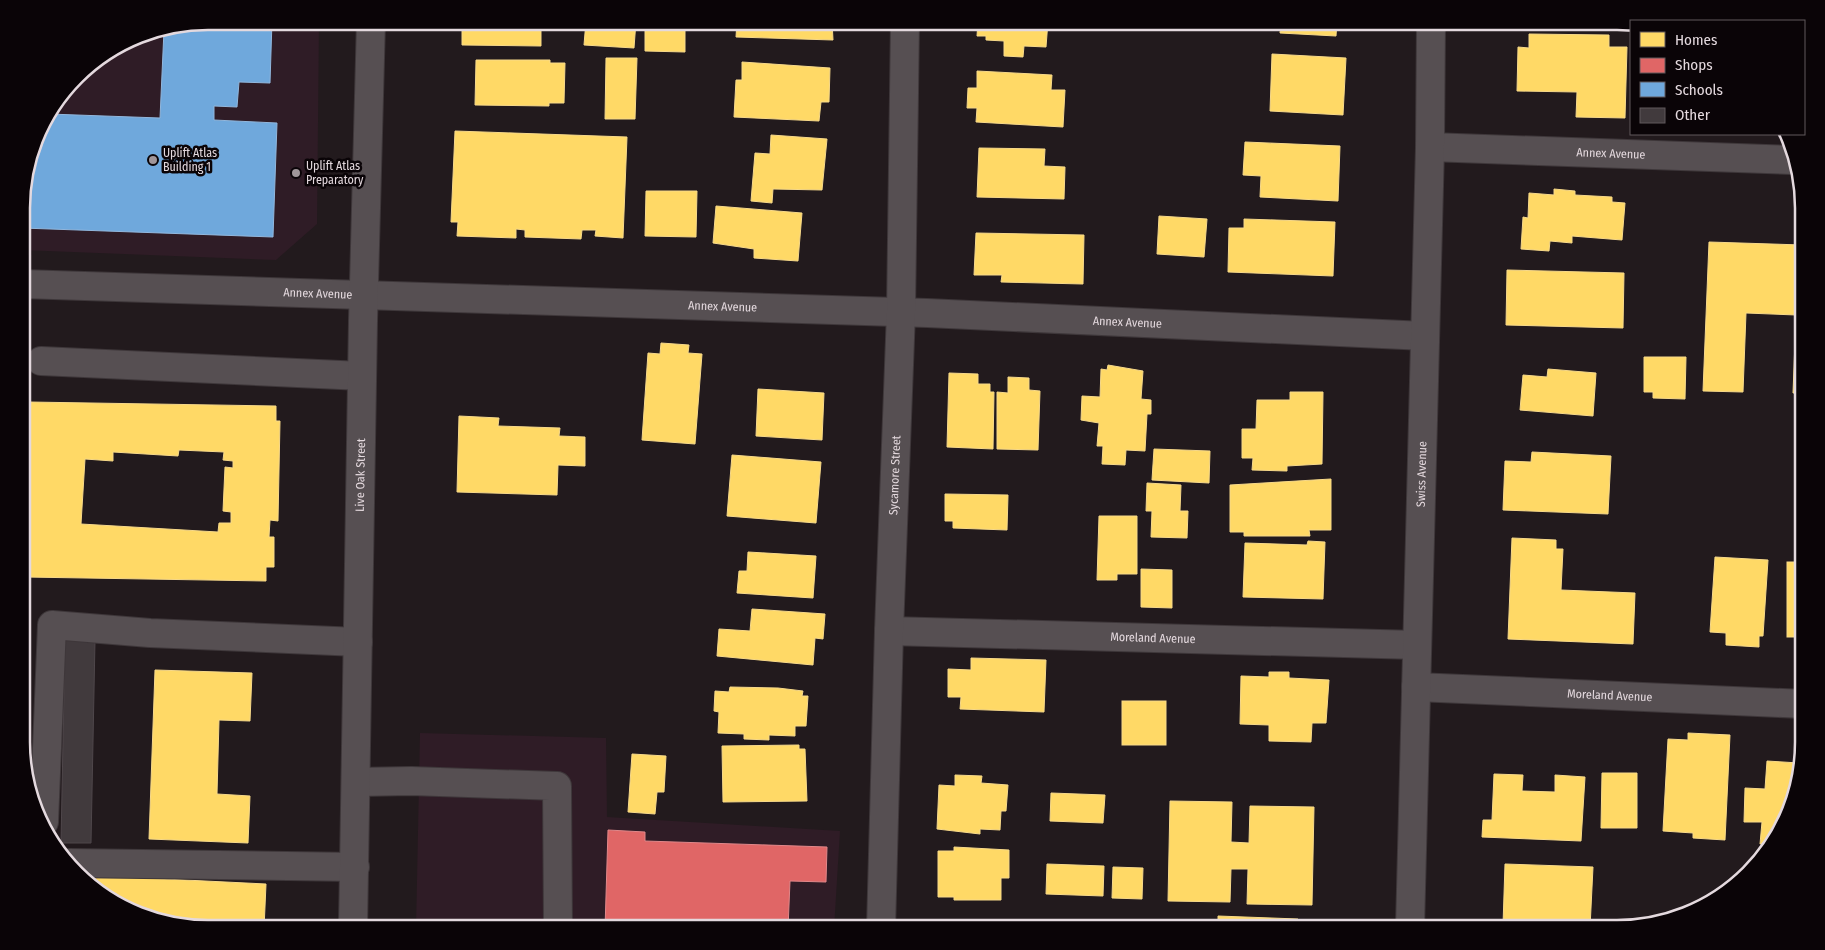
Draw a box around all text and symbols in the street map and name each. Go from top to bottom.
legend [1630,20,1805,135]
text: Homes [1675,31,1717,49]
text: Shops [1675,56,1713,74]
text: Schools [1675,81,1723,99]
text: Other [1675,106,1711,124]
street label: Annex Avenue [1576,145,1646,162]
place label: Uplift Atlas Building 1 [163,146,217,174]
marker: Uplift Atlas Building 1 [147,154,159,166]
place label: Uplift Atlas Preparatory [306,159,364,187]
marker: Uplift Atlas Preparatory [290,167,302,179]
street label: Annex Avenue [283,285,353,302]
street label: Annex Avenue [688,298,757,315]
street label: Annex Avenue [1093,314,1162,331]
street label: Sycamore Street [886,435,903,515]
street label: Live Oak Street [353,438,368,512]
street label: Swiss Avenue [1414,441,1429,507]
street label: Moreland Avenue [1110,630,1196,646]
street label: Moreland Avenue [1567,687,1653,704]

